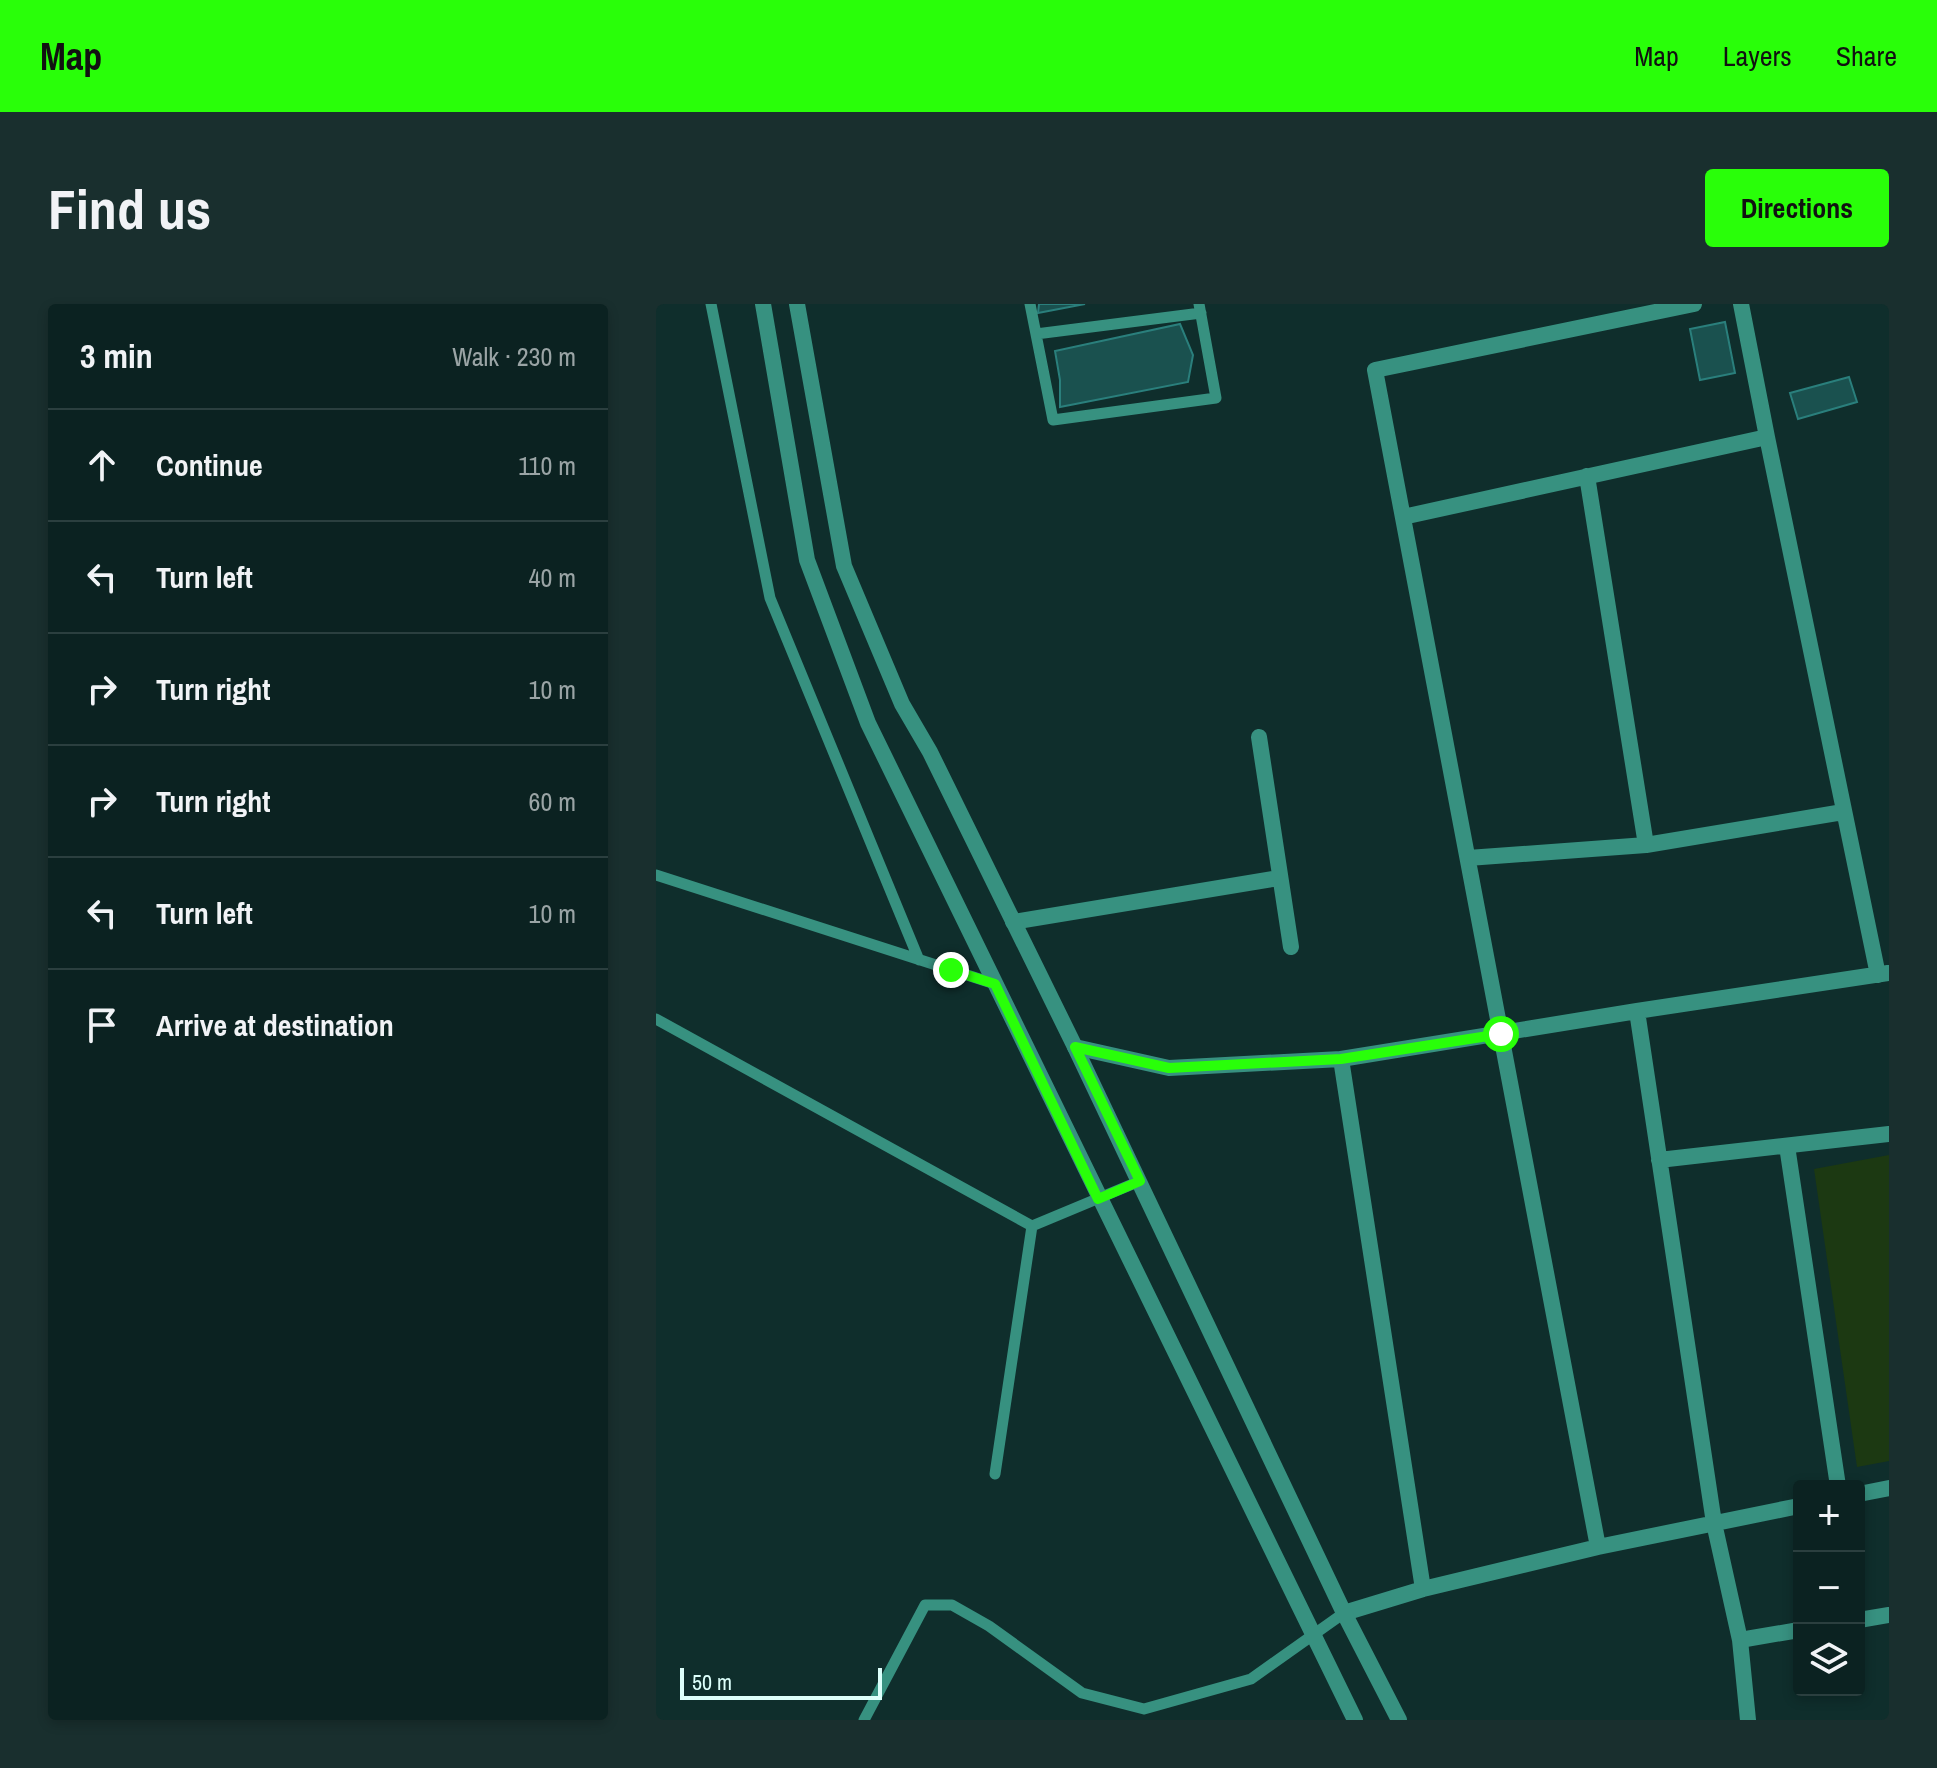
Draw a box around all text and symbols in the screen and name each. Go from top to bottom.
text: Map [40,31,102,82]
text: Map [1634,37,1679,75]
text: Layers [1723,37,1792,75]
text: Share [1836,37,1897,75]
button: Directions [1705,169,1889,247]
text: Find us [48,171,211,246]
text: 3 min [80,333,153,379]
text: Walk · 230 m [452,339,576,374]
icon: ahead [80,443,124,487]
text: Continue [156,445,263,485]
text: 110 m [518,448,576,483]
icon: left [80,555,124,599]
text: Turn left [156,557,253,597]
text: 40 m [529,560,576,595]
icon: right [80,667,124,711]
text: Turn right [156,669,270,709]
text: 10 m [529,672,576,707]
icon: right [80,779,124,823]
text: Turn right [156,781,270,821]
text: 60 m [529,784,576,819]
icon: left [80,891,124,935]
text: Turn left [156,893,253,933]
text: 10 m [529,896,576,931]
route end [933,952,969,988]
icon: arrive [80,1003,124,1047]
text: Arrive at destination [156,1005,394,1045]
route start [1483,1016,1519,1052]
map controls [1793,1480,1865,1696]
button: + [1793,1480,1865,1552]
button: − [1793,1552,1865,1624]
button: layers [1793,1624,1865,1696]
scale bar [680,1664,882,1700]
text: 50 m [692,1667,732,1697]

